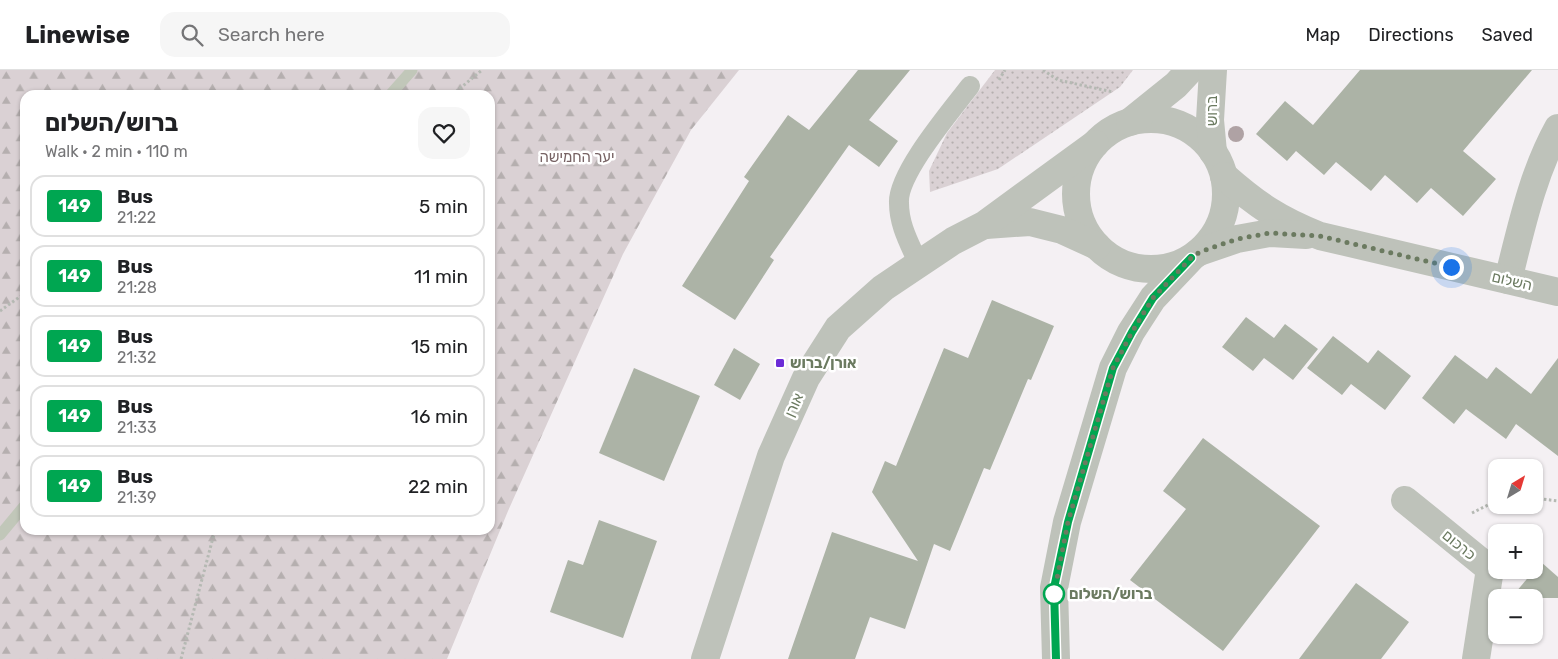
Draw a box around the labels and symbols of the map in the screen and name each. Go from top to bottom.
street label: ברוש [1203,96,1221,126]
park label: יער החמישה [539,148,615,166]
your location [1439,255,1464,280]
street label: השלום [1490,268,1534,294]
place label: אורן/ברוש [790,354,857,372]
marker: אורן/ברוש [774,357,786,369]
street label: אורן [781,390,807,420]
north arrow [1488,459,1542,514]
street label: כרכום [1439,526,1479,564]
marker: ברוש/השלום [1043,583,1065,605]
place label: ברוש/השלום [1069,585,1153,603]

